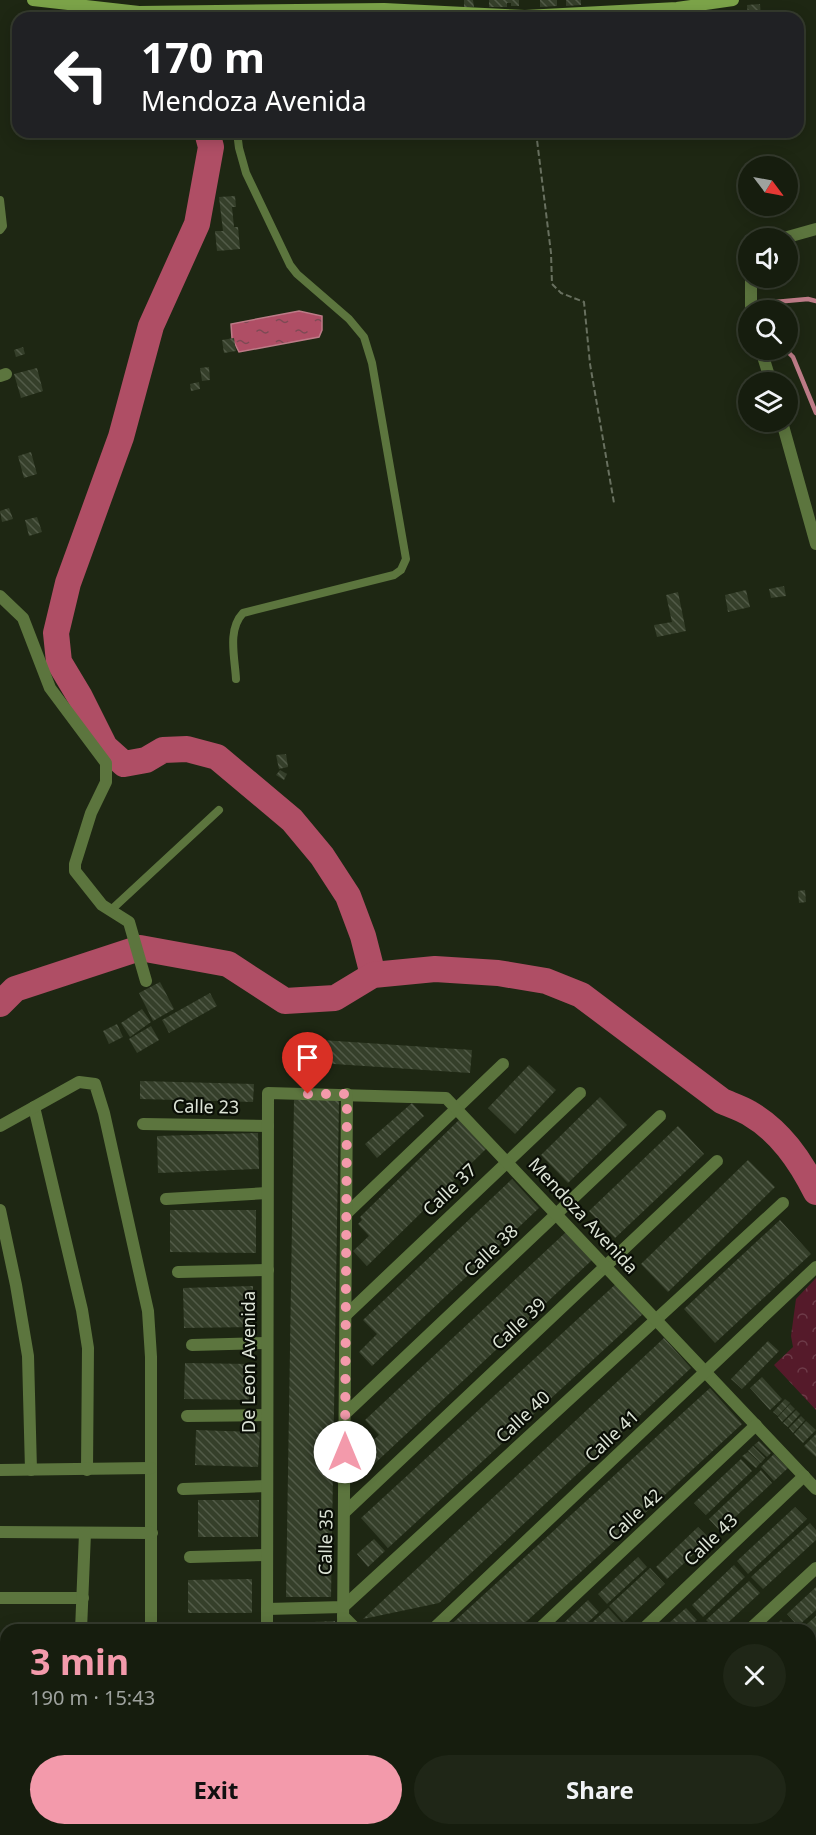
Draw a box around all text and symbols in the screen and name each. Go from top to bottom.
text: 170 m [141,28,265,85]
icon: left [42,36,120,114]
text: Mendoza Avenida [141,82,367,119]
north arrow [738,156,798,216]
map controls [738,156,798,432]
button: sound [738,228,798,288]
button: search [738,300,798,360]
button: layers [738,372,798,432]
pin [282,1032,333,1094]
icon: arrive [291,1041,324,1074]
street label: Calle 23 [173,1093,239,1119]
street label: Mendoza Avenida [524,1152,644,1278]
street label: Calle 37 [417,1158,481,1221]
street label: Calle 38 [458,1219,523,1282]
street label: De Leon Avenida [236,1291,260,1433]
street label: Calle 39 [486,1292,551,1355]
street label: Calle 40 [490,1385,555,1448]
street label: Calle 41 [579,1404,644,1467]
position arrow [313,1420,377,1484]
street label: Calle 42 [602,1483,667,1546]
street label: Calle 43 [678,1508,742,1571]
street label: Calle 35 [312,1509,338,1575]
text: 3 min [30,1637,129,1686]
button: close [723,1644,786,1707]
text: 190 m · 15:43 [30,1684,155,1711]
button: Exit [30,1755,402,1824]
button: Share [414,1755,786,1824]

